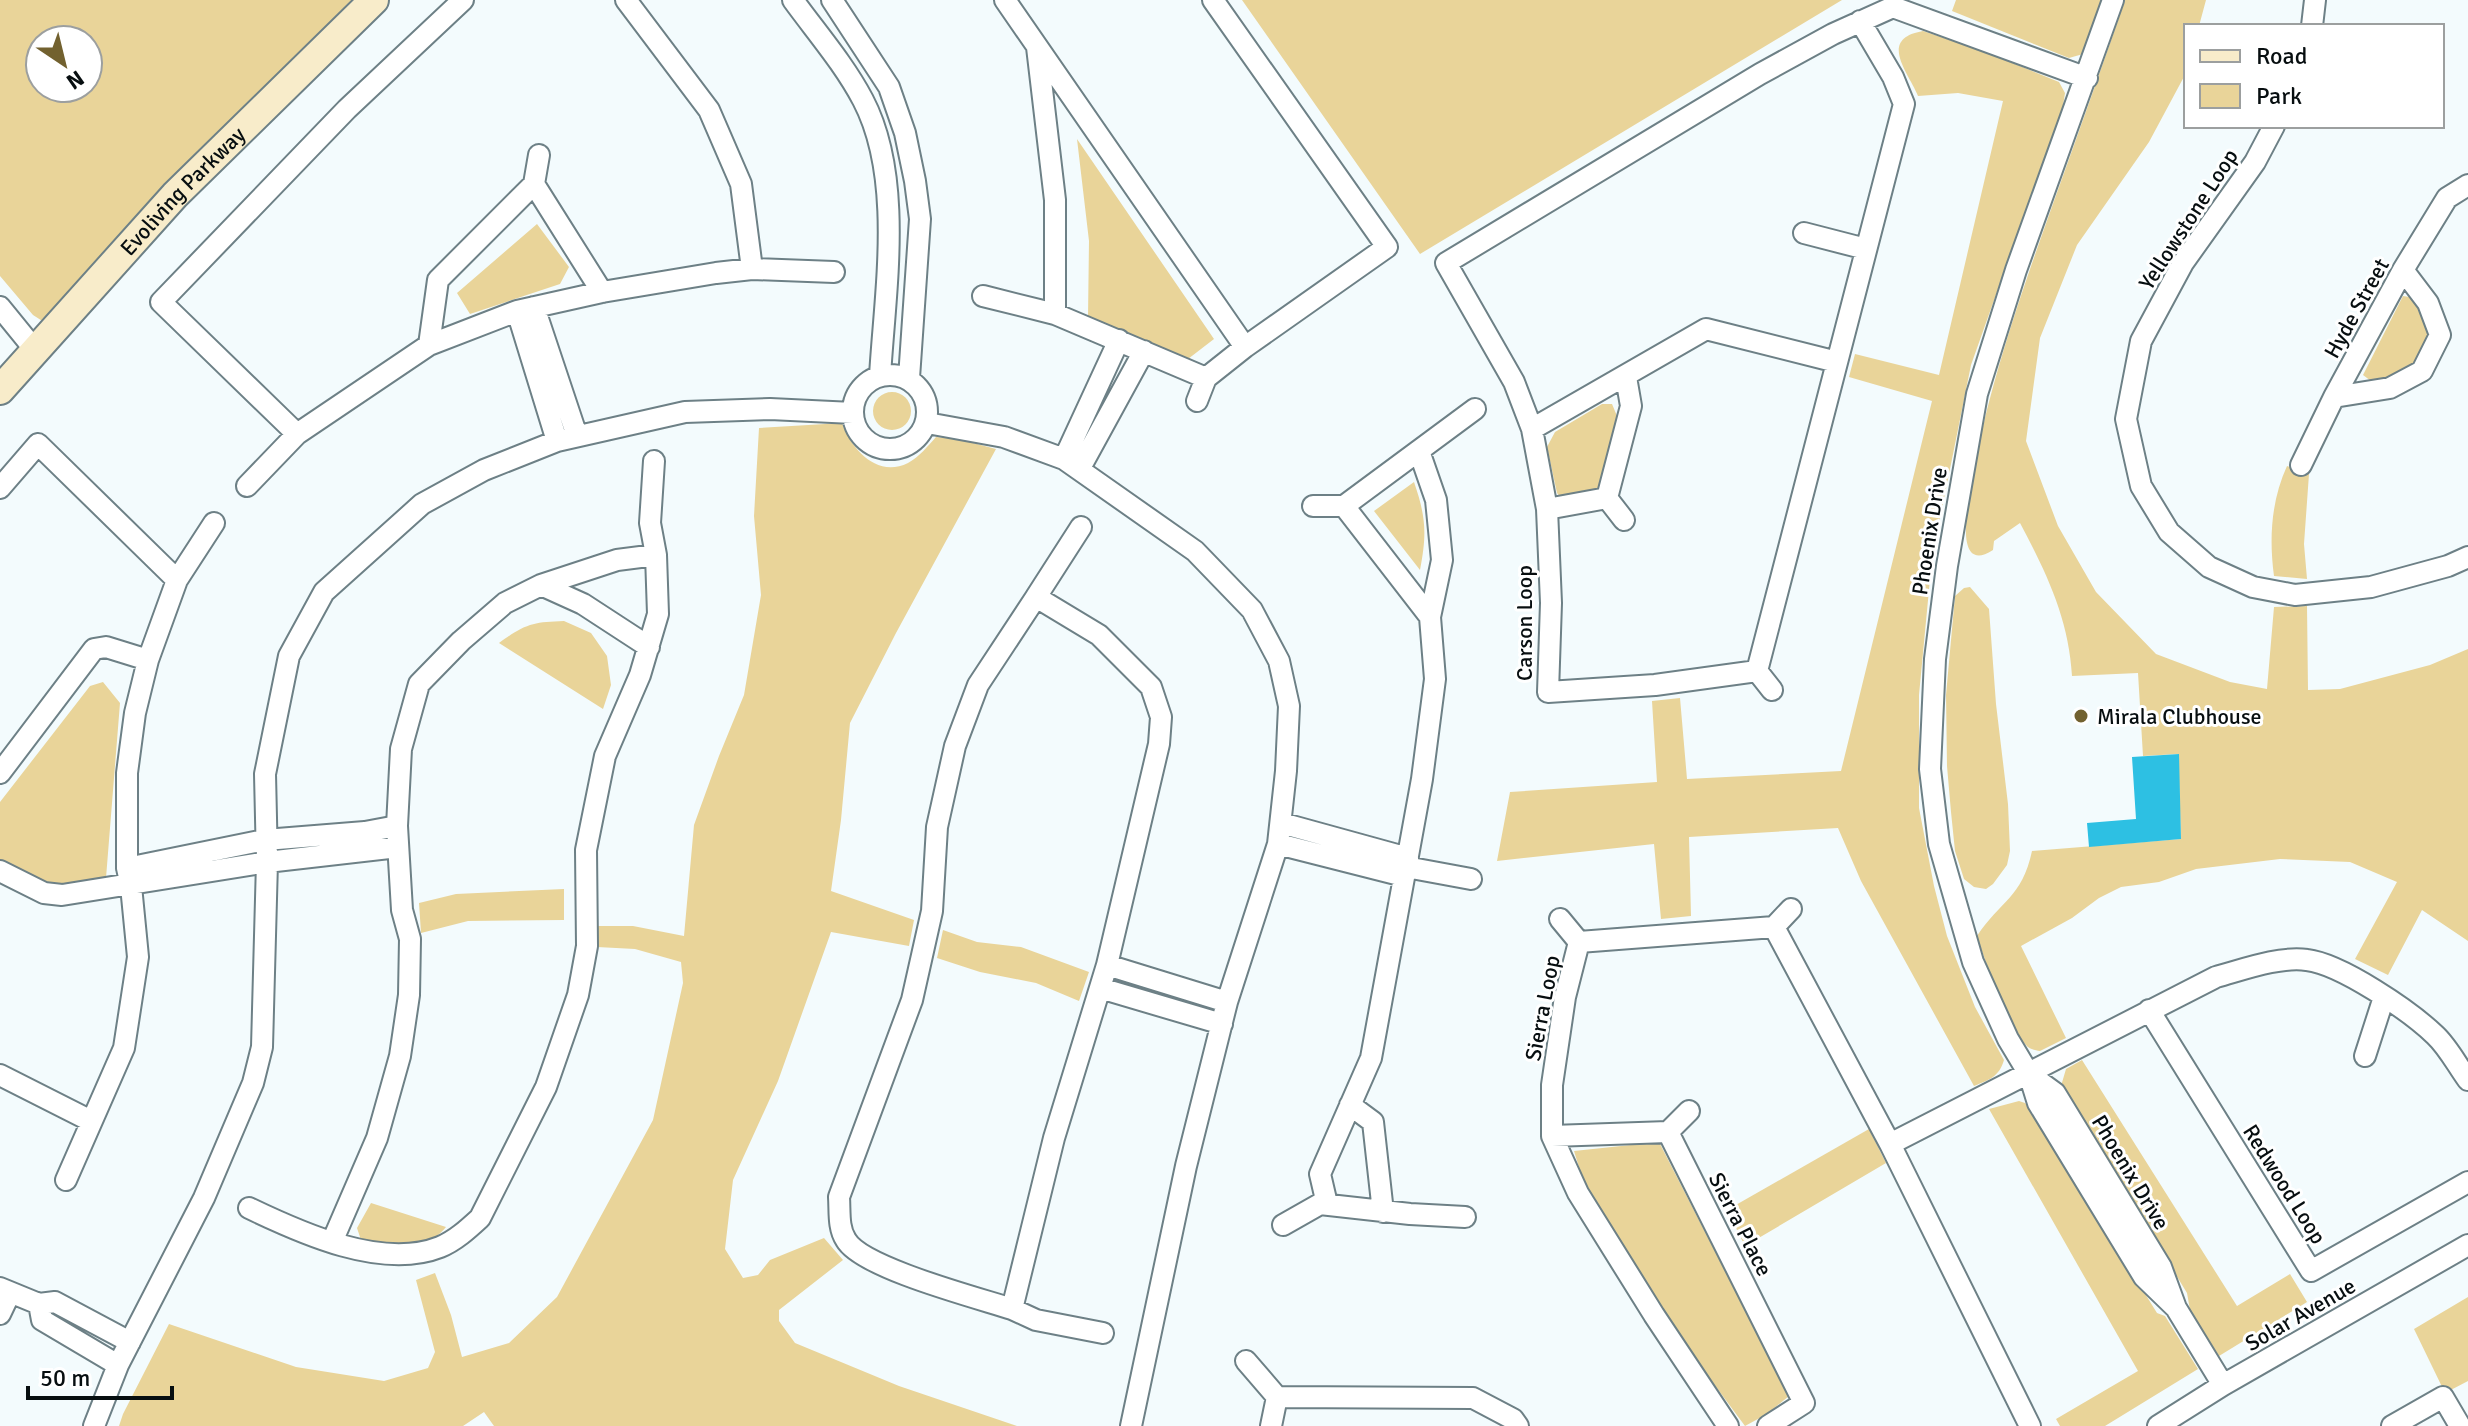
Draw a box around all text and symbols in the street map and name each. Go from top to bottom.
north arrow [24,24,104,104]
legend [2184,24,2444,128]
text: Road [2256,41,2307,71]
text: N [61,65,89,95]
text: Park [2256,81,2302,111]
street label: Evoliving Parkway [114,121,251,261]
street label: Yellowstone Loop [2133,144,2244,295]
street label: Hyde Street [2318,253,2395,363]
street label: Phoenix Drive [1906,465,1953,597]
street label: Carson Loop [1511,565,1538,681]
place label: Mirala Clubhouse [2097,703,2262,730]
marker: Mirala Clubhouse [2072,707,2090,725]
street label: Sierra Loop [1519,953,1566,1063]
street label: Phoenix Drive [2086,1110,2175,1234]
street label: Redwood Loop [2237,1119,2332,1249]
street label: Sierra Place [1703,1168,1778,1280]
street label: Solar Avenue [2240,1272,2360,1357]
scale bar [28,1350,172,1400]
text: 50 m [40,1363,90,1393]

